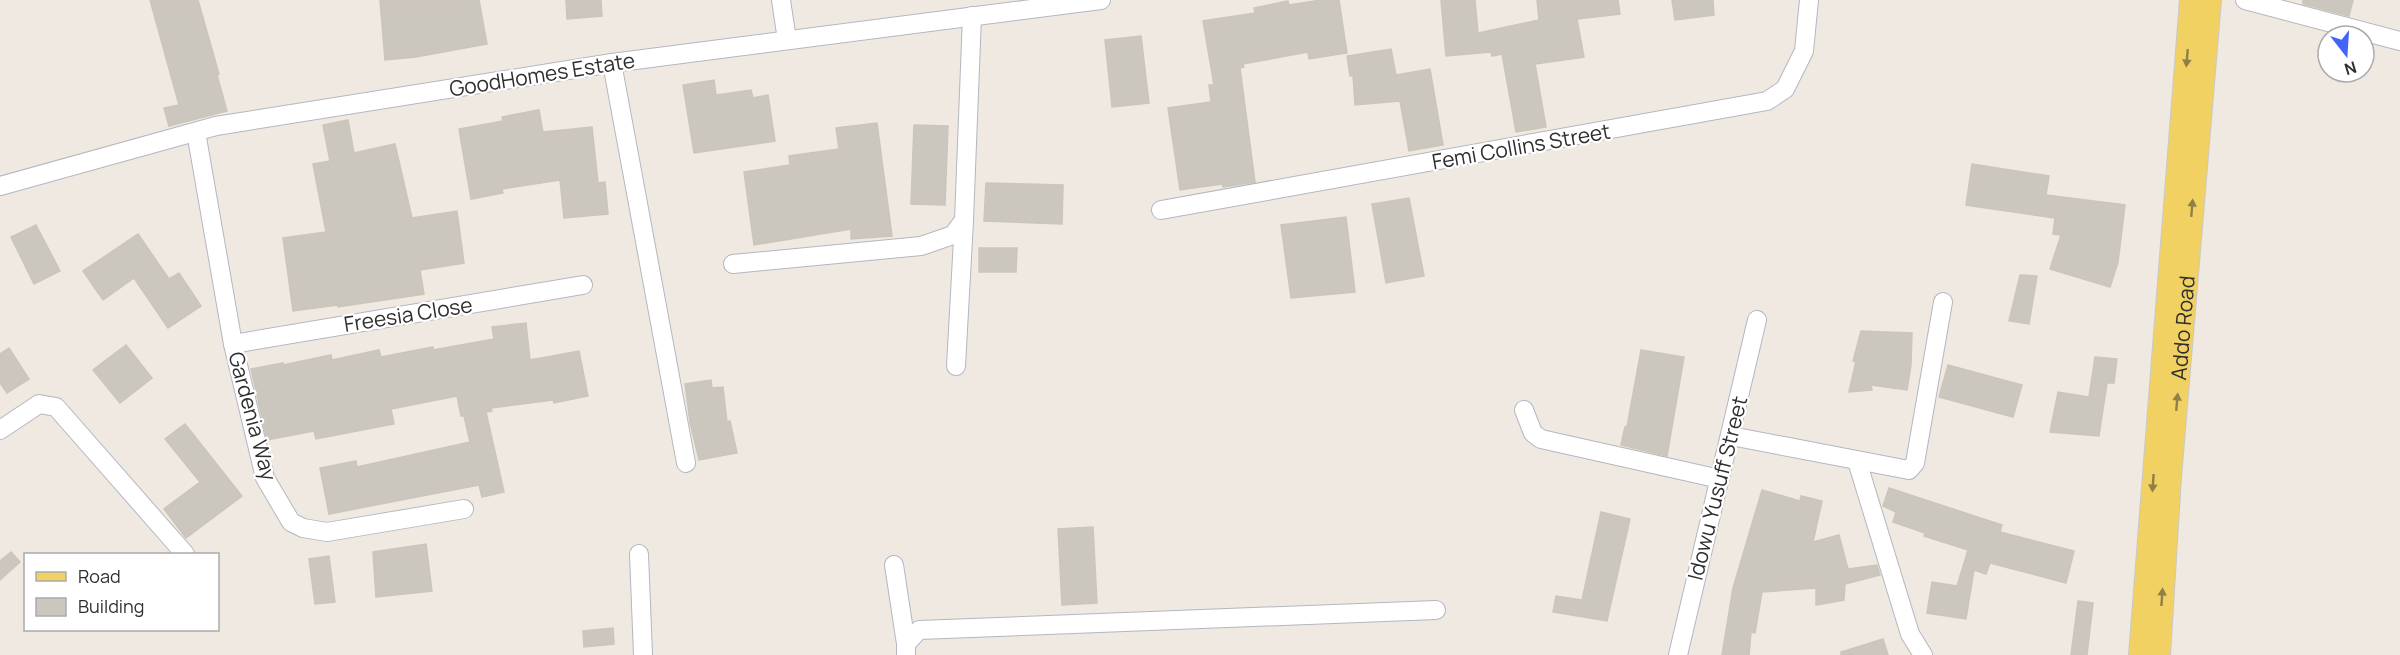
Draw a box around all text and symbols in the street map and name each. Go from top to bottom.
north arrow [2316,24,2376,84]
street label: GoodHomes Estate [447,46,637,102]
one-way arrow [2182,49,2191,68]
text: N [2342,56,2359,81]
street label: Femi Collins Street [1430,117,1612,175]
one-way arrow [2188,198,2197,217]
street label: Addo Road [2164,275,2201,381]
street label: Freesia Close [342,290,474,338]
street label: Gardenia Way [222,348,284,484]
street label: Idowu Yusuff Street [1681,393,1753,583]
one-way arrow [2172,393,2181,412]
one-way arrow [2148,474,2158,493]
legend [24,553,219,631]
text: Road [78,564,121,588]
one-way arrow [2158,587,2167,606]
text: Building [78,594,144,618]

